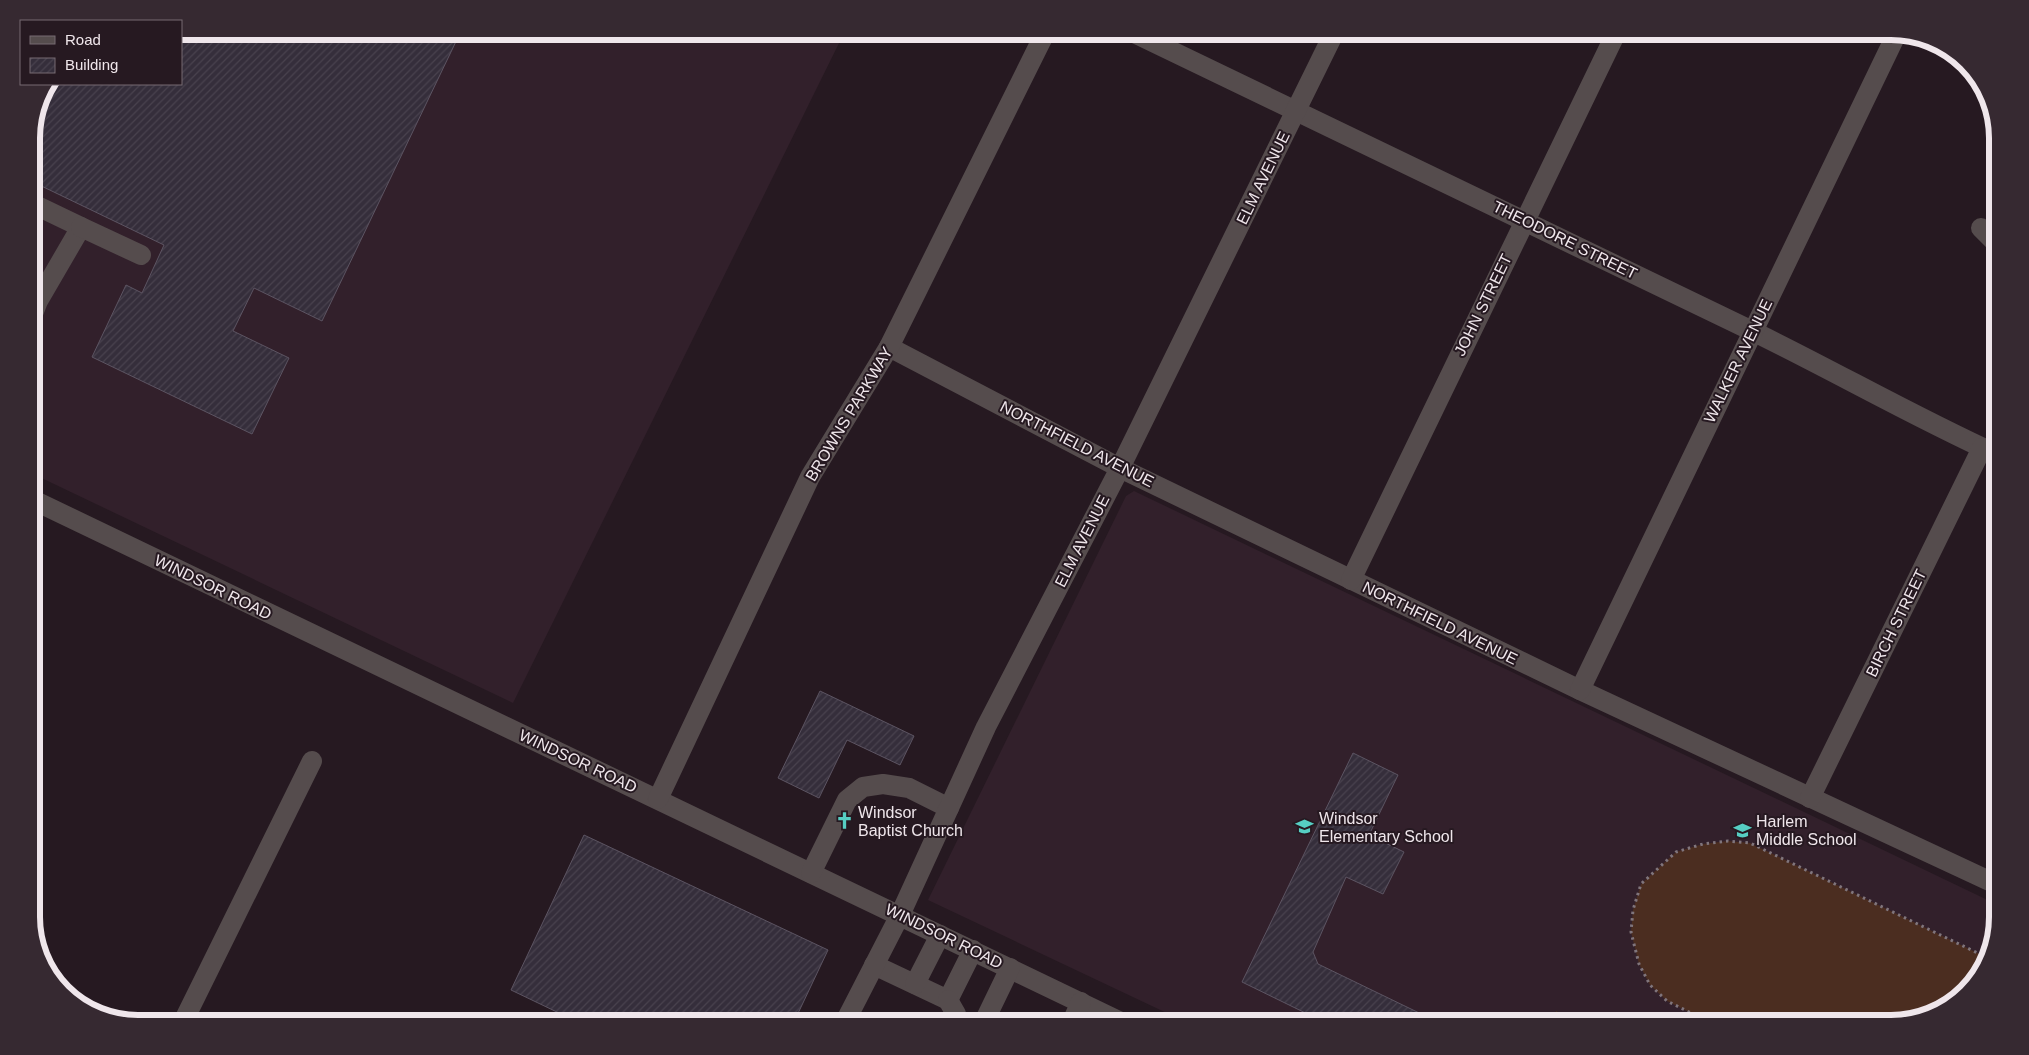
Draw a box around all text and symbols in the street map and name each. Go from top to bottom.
legend [20,20,182,85]
text: Road [65,31,101,48]
text: Building [65,56,118,73]
street label: ELM AVENUE [1233,129,1293,227]
street label: THEODORE STREET [1490,198,1640,282]
street label: JOHN STREET [1451,251,1515,359]
street label: WALKER AVENUE [1701,297,1775,425]
street label: BROWNS PARKWAY [802,344,896,484]
street label: NORTHFIELD AVENUE [997,398,1157,490]
street label: ELM AVENUE [1051,492,1113,590]
street label: WINDSOR ROAD [152,551,274,623]
street label: BIRCH STREET [1863,566,1929,679]
street label: NORTHFIELD AVENUE [1360,578,1520,668]
street label: WINDSOR ROAD [516,726,640,796]
place label: Windsor Baptist Church [858,804,963,839]
place label: Windsor Elementary School [1319,810,1453,845]
church icon: Windsor Baptist Church [834,811,854,831]
place label: Harlem Middle School [1756,813,1857,848]
school or university icon: Windsor Elementary School [1295,817,1315,837]
school or university icon: Harlem Middle School [1732,820,1752,840]
street label: WINDSOR ROAD [883,900,1005,972]

